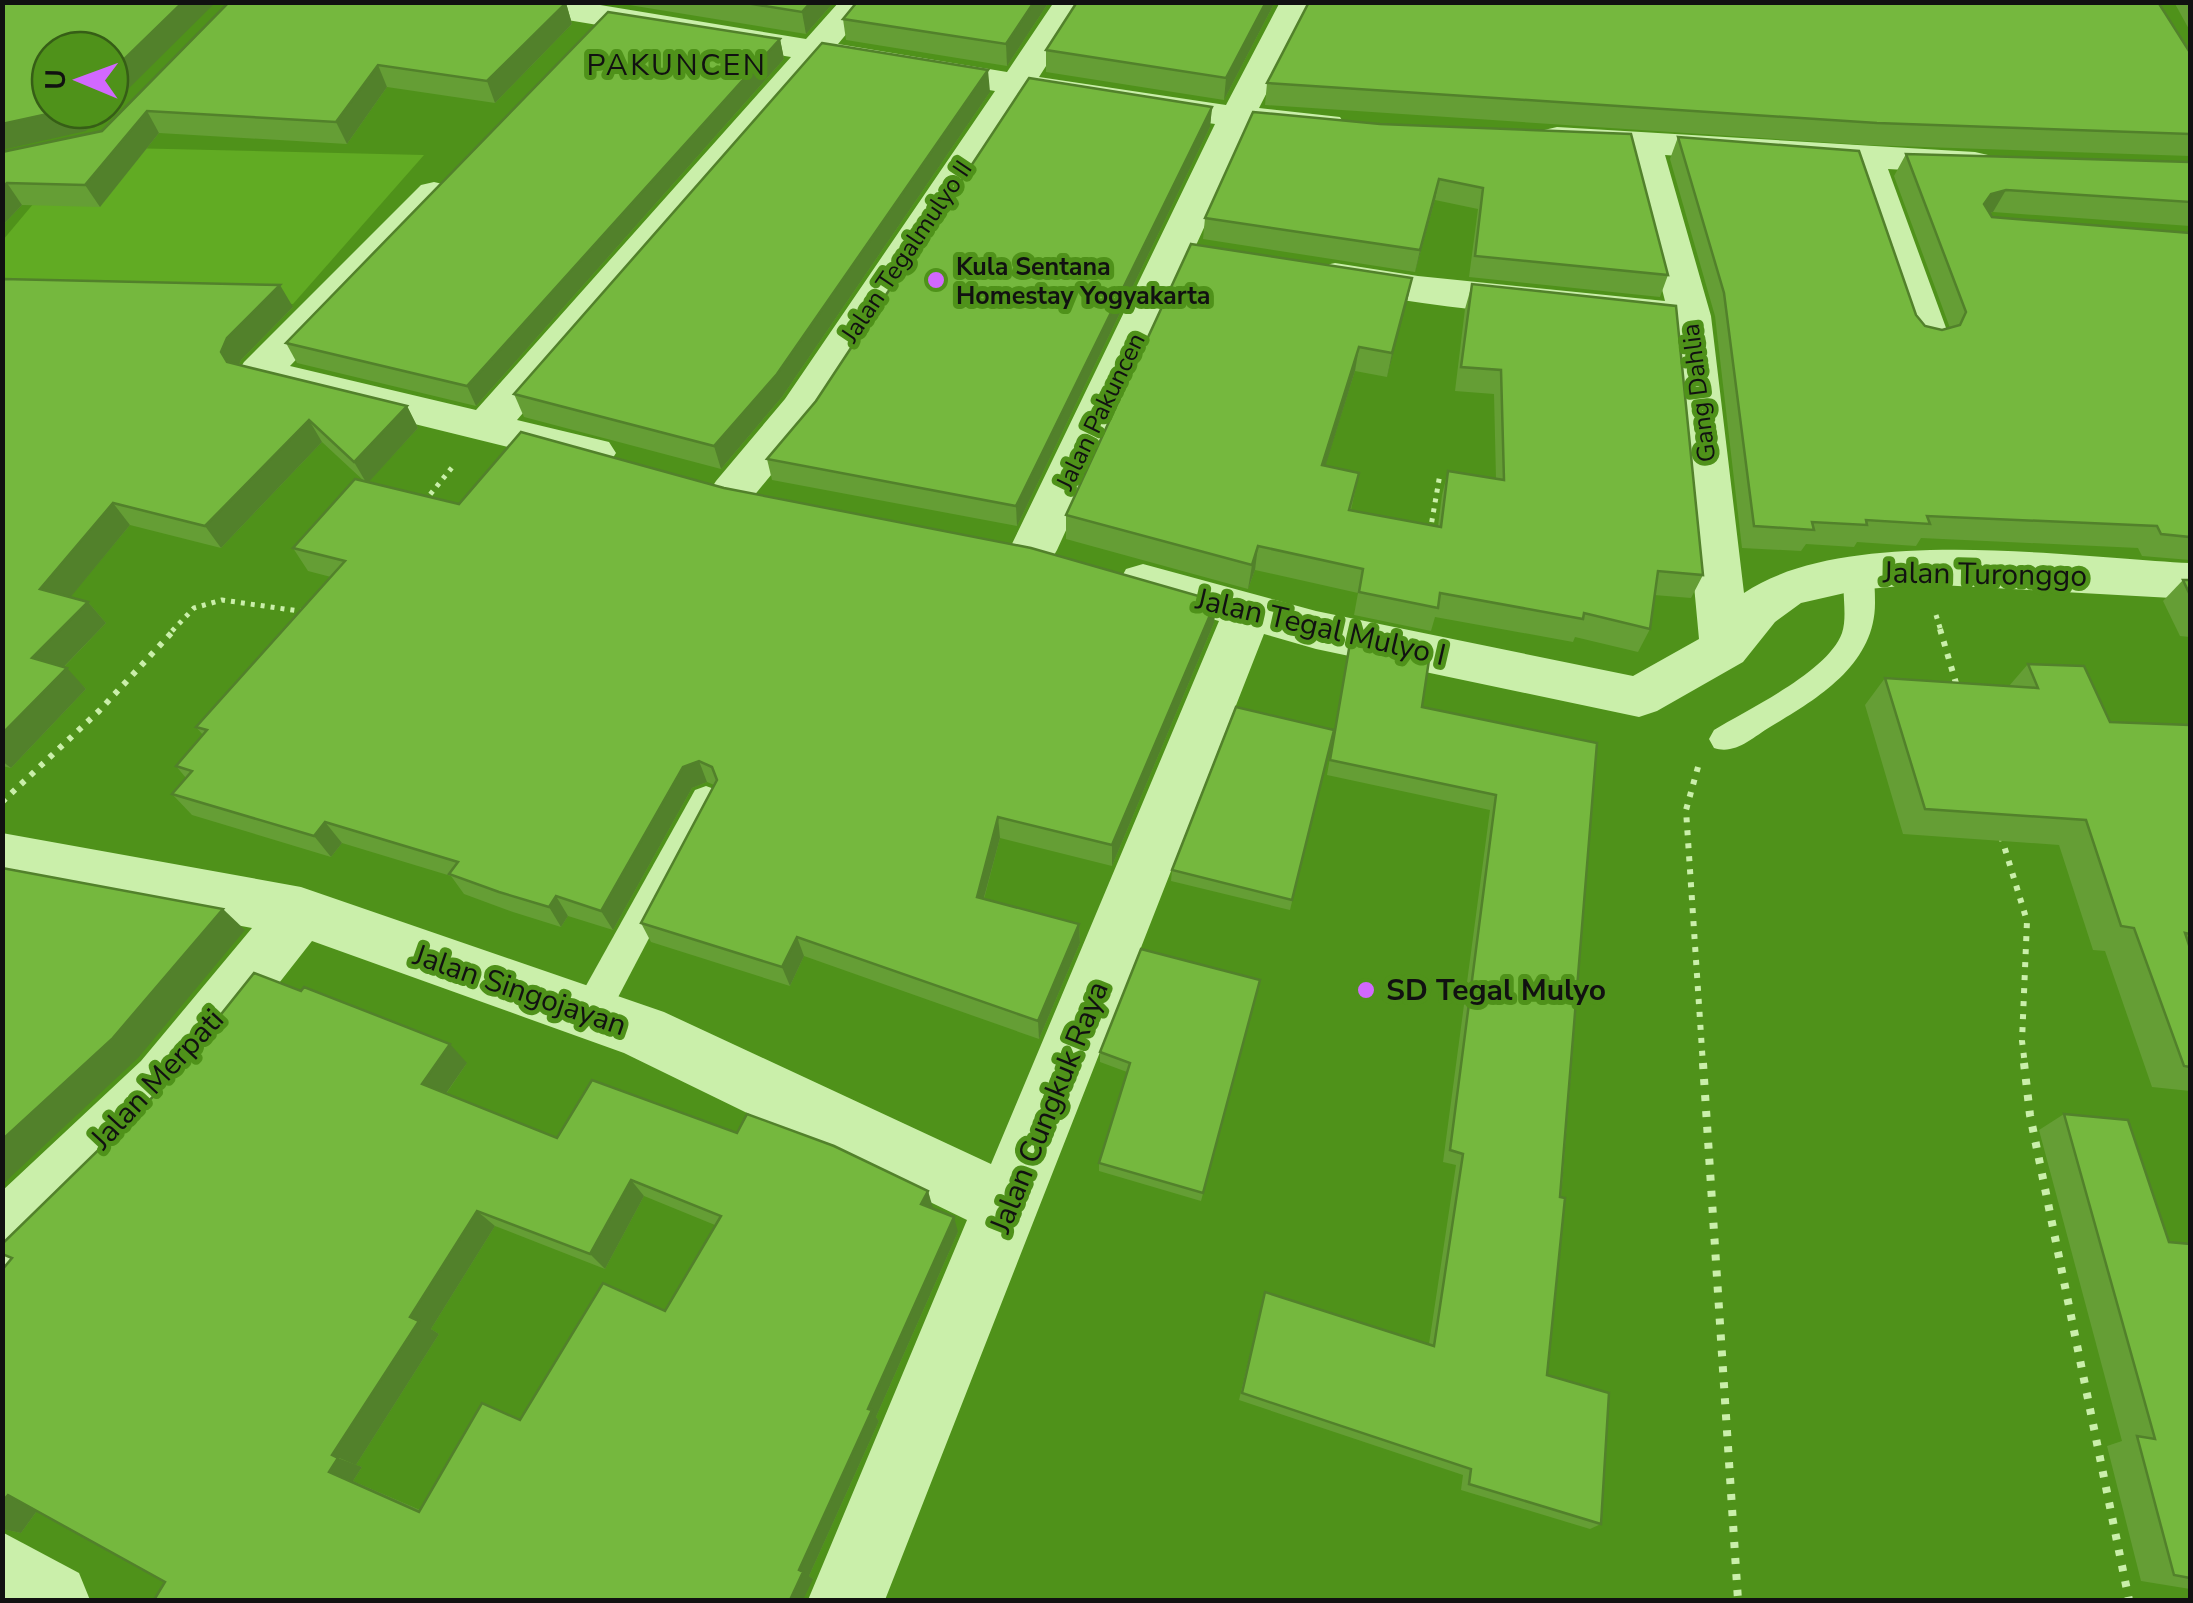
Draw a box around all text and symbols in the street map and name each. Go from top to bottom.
north arrow [30,30,130,130]
district label: PAKUNCEN [586,45,768,86]
text: U [37,69,75,90]
street label: Jalan Tegalmulyo II [833,154,980,350]
place label: Kula Sentana Homestay Yogyakarta [956,250,1211,313]
marker: Kula Sentana Homestay Yogyakarta [925,269,947,291]
street label: Gang Dahlia [1674,322,1724,464]
street label: Jalan Pakuncen [1048,327,1154,496]
street label: Jalan Turonggo [1882,552,2087,597]
street label: Jalan Tegal Mulyo I [1191,579,1450,676]
street label: Jalan Singojayan [407,935,632,1046]
place label: SD Tegal Mulyo [1386,970,1606,1011]
street label: Jalan Cungkuk Raya [980,975,1119,1240]
marker: SD Tegal Mulyo [1355,979,1377,1001]
street label: Jalan Merpati [81,1000,233,1159]

